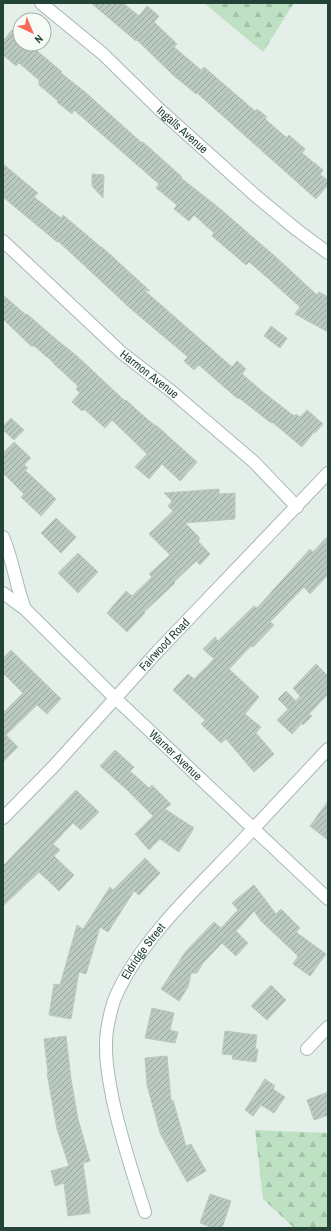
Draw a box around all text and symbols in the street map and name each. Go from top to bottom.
north arrow [12,12,52,52]
text: N [32,32,46,46]
street label: Ingalls Avenue [153,103,211,157]
street label: Harmon Avenue [117,346,182,402]
street label: Fairwood Road [136,615,193,674]
street label: Warner Avenue [146,726,206,784]
street label: Eldridge Street [118,919,169,982]

